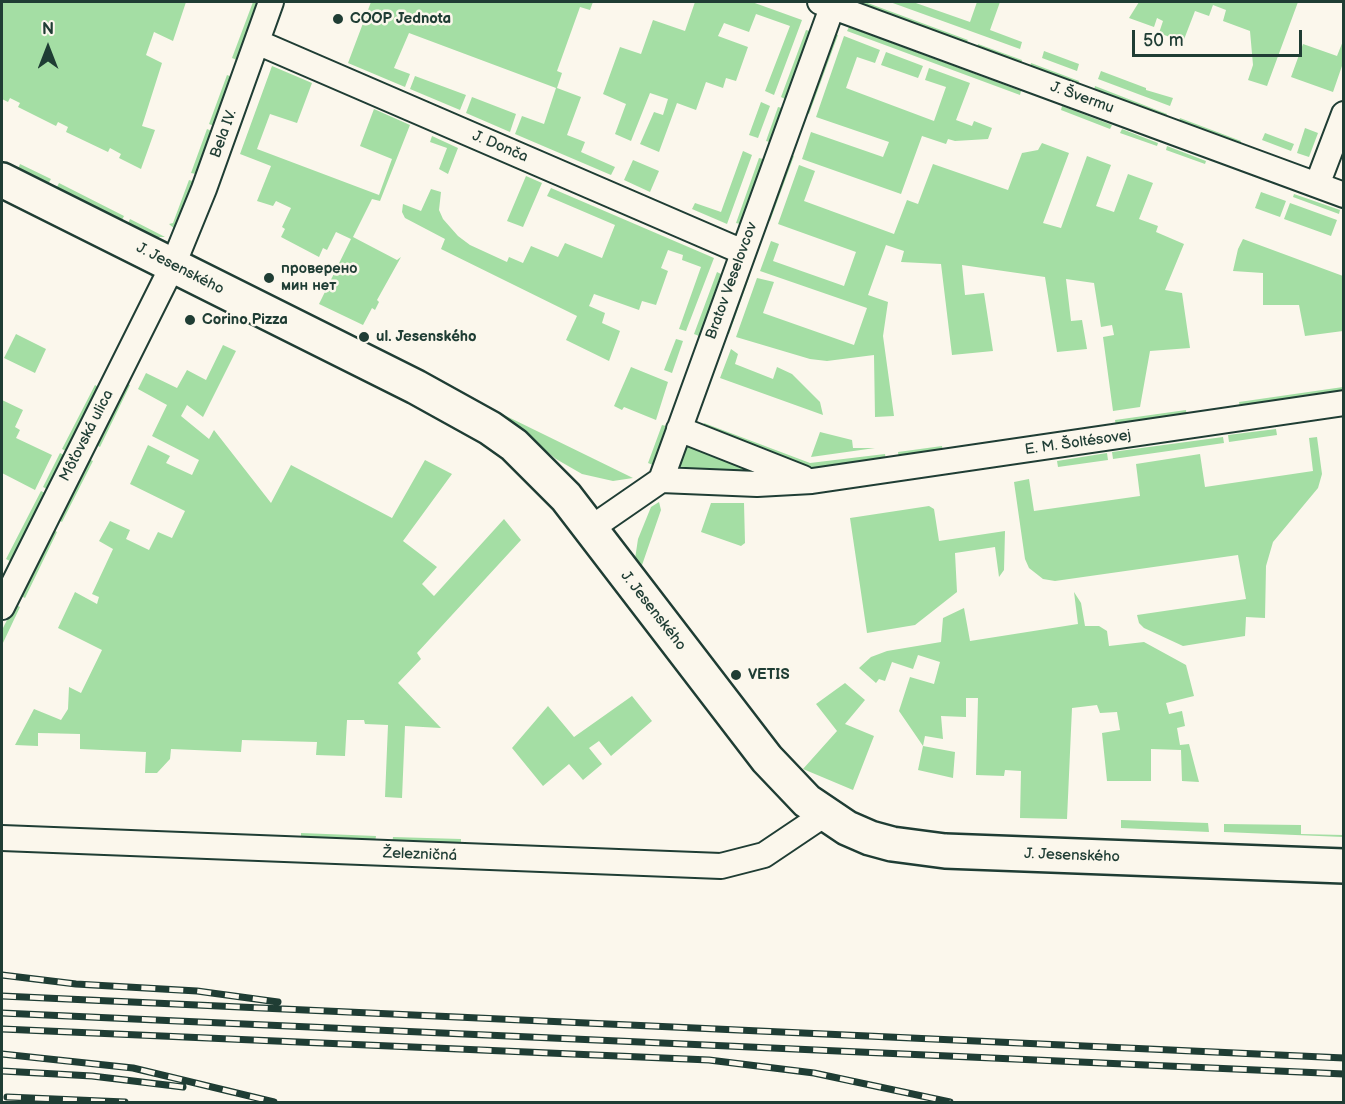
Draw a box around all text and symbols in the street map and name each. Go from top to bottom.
place label: COOP Jednota [350,10,451,28]
marker: COOP Jednota [331,12,345,26]
north arrow [18,18,78,78]
scale bar [1135,18,1304,56]
text: N [42,20,54,39]
text: 50 m [1143,30,1184,51]
street label: J. Švermu [1048,78,1116,118]
street label: Bela IV. [207,107,241,161]
street label: J. Donča [470,127,530,167]
street label: Bratov Veselovcov [702,220,762,342]
street label: J. Jesenského [133,239,227,299]
place label: проверено мин нет [281,260,357,295]
marker: проверено мин нет [262,271,276,285]
place label: Corino Pizza [202,311,288,329]
marker: Corino Pizza [183,313,197,327]
place label: ul. Jesenského [376,328,477,346]
marker: ul. Jesenského [357,330,371,344]
street label: Môťovská ulica [56,387,118,485]
street label: E. M. Šoltésovej [1024,427,1132,459]
street label: J. Jesenského [616,568,690,654]
place label: VETIS [748,666,790,684]
marker: VETIS [729,668,743,682]
street label: Železničná [383,845,457,865]
street label: J. Jesenského [1024,845,1120,867]

